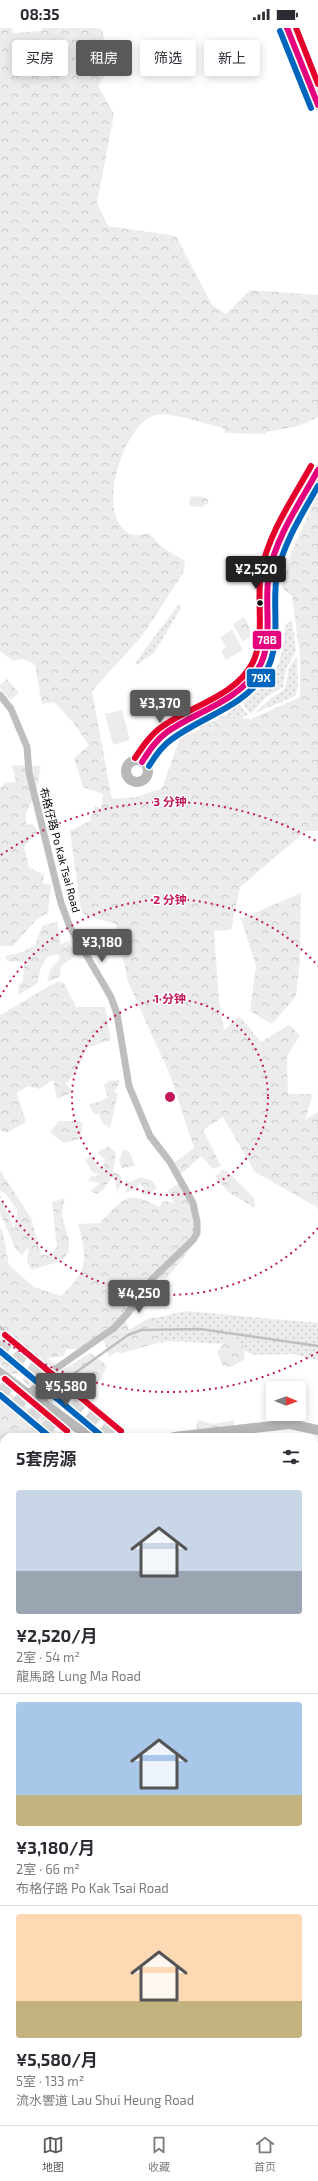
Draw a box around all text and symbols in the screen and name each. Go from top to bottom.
text: 08:35 [20,5,59,23]
chip: 买房 [12,40,68,76]
chip: 租房 [76,40,132,76]
chip: 筛选 [140,40,196,76]
chip: 新上 [204,40,260,76]
pin: ¥2,520 [223,556,289,590]
text: ¥2,520 [235,561,277,577]
unlabelled marker [255,598,265,608]
line badge: 78B [252,630,282,650]
text: 78B [257,633,277,646]
line badge: 79X [246,668,276,688]
text: 79X [251,671,271,684]
pin: ¥3,370 [127,690,193,724]
text: ¥3,370 [139,695,181,711]
street label: 布格仔路 Po Kak Tsai Road [37,786,83,914]
text: 3 分钟 [153,794,187,808]
text: 2 分钟 [153,892,187,906]
pin: ¥3,180 [69,929,135,963]
text: ¥3,180 [82,934,122,950]
text: 1 分钟 [154,991,186,1005]
centre of rings [163,1090,177,1104]
pin: ¥4,250 [106,1280,172,1314]
text: ¥4,250 [118,1285,161,1301]
pin: ¥5,580 [33,1373,99,1407]
text: ¥5,580 [45,1378,87,1394]
north arrow [266,1381,306,1421]
map controls [266,1381,306,1421]
icon: filters [280,1446,302,1468]
text: 5套房源 [16,1448,76,1468]
icon: home [123,1516,195,1588]
text: ¥2,520/月 [16,1625,98,1645]
text: 2室 · 54 m² [16,1649,80,1665]
text: 龍馬路 Lung Ma Road [16,1668,141,1684]
icon: home [123,1728,195,1800]
text: ¥3,180/月 [16,1837,95,1857]
text: 2室 · 66 m² [16,1861,80,1877]
text: 布格仔路 Po Kak Tsai Road [16,1880,169,1896]
icon: home [123,1940,195,2012]
text: ¥5,580/月 [16,2049,98,2069]
text: 5室 · 133 m² [16,2073,84,2089]
text: 流水響道 Lau Shui Heung Road [16,2092,194,2108]
tab: 地图 [42,2134,64,2174]
tab: 收藏 [148,2134,170,2174]
tab: 首页 [254,2134,276,2174]

